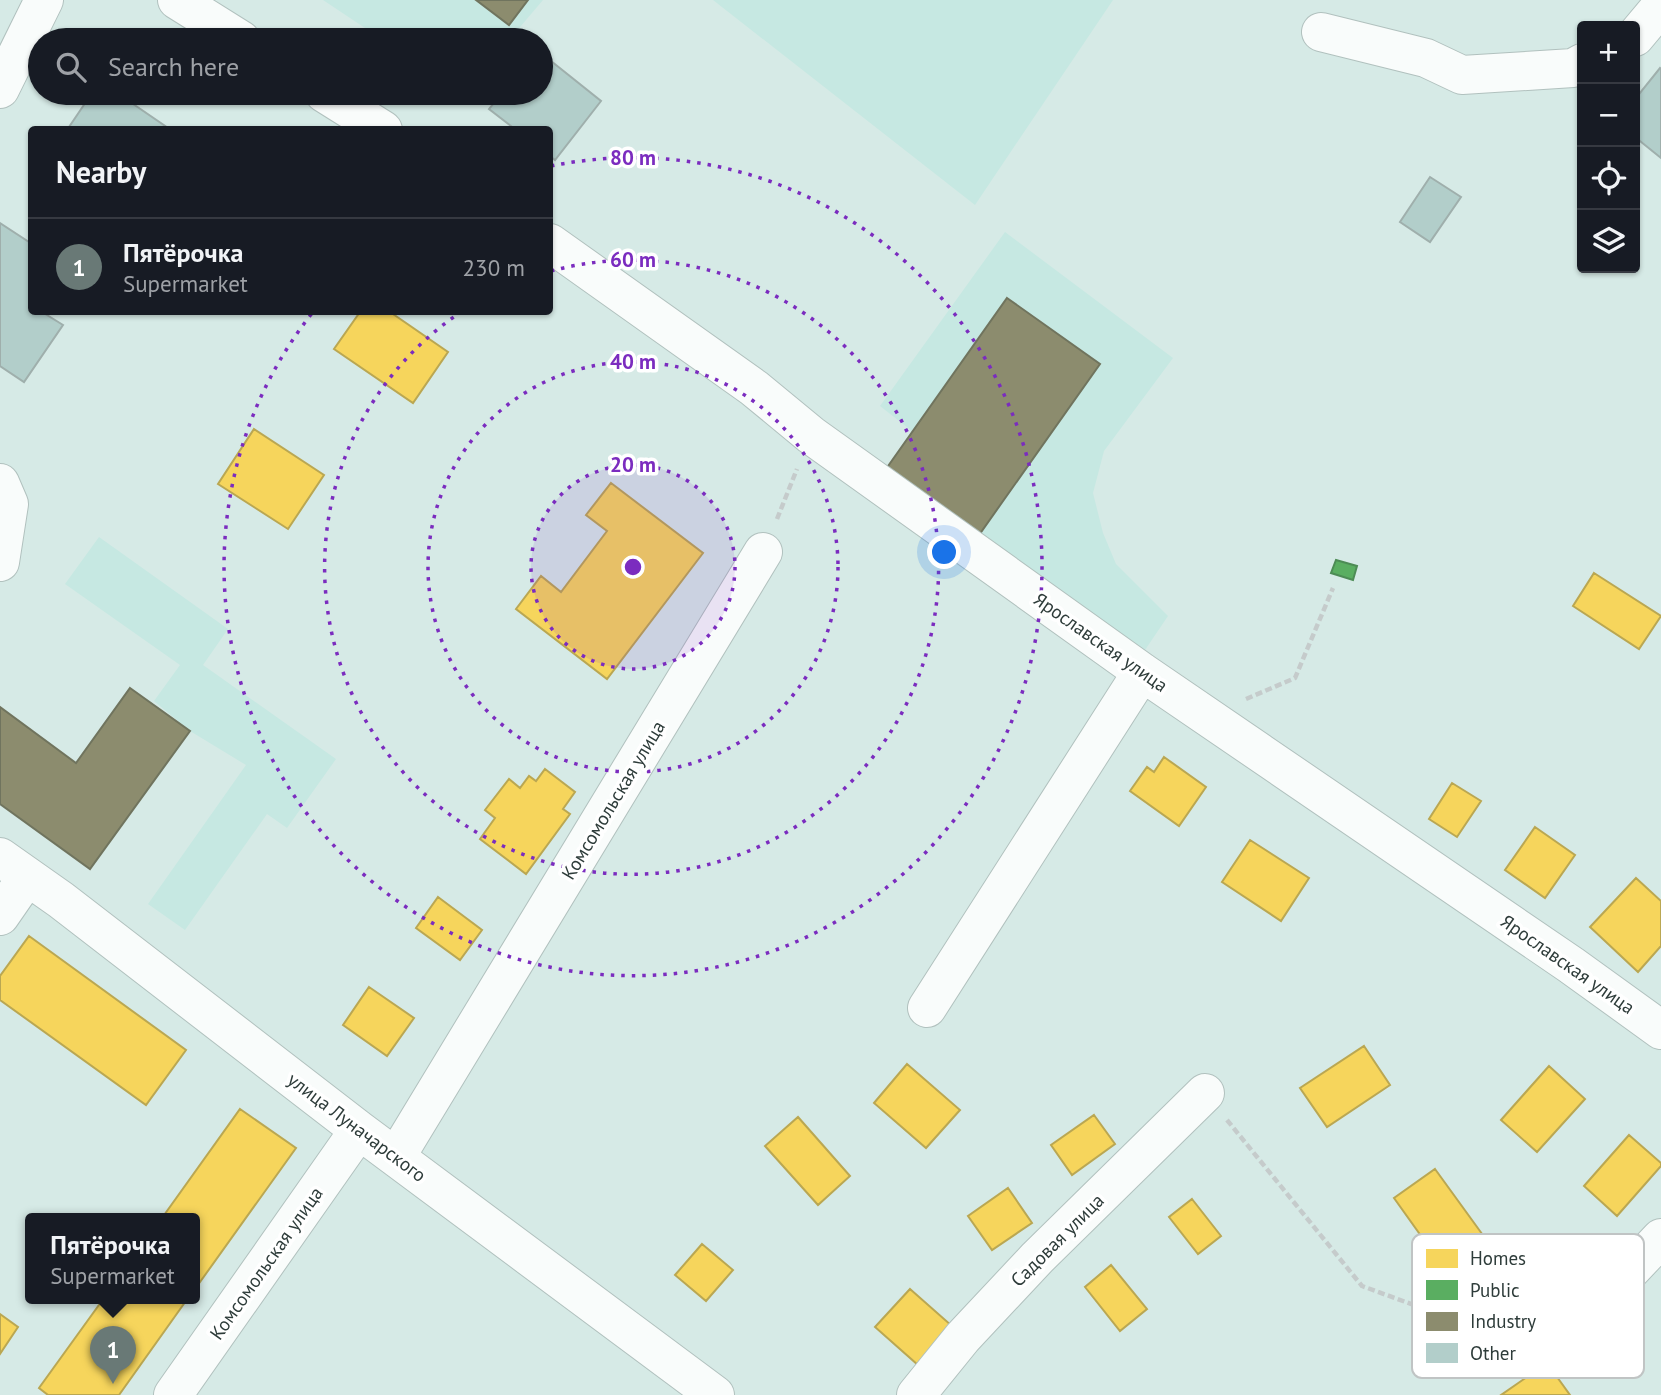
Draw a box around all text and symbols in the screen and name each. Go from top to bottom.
map controls [1577,21,1640,273]
button: + [1577,21,1640,84]
search box [28,28,553,105]
icon: search [52,48,90,86]
text: Search here [108,50,239,83]
button: − [1577,84,1640,147]
text: 80 m [610,144,656,171]
button: locate [1577,147,1640,210]
text: Nearby [56,152,146,191]
button: layers [1577,210,1640,273]
text: Пятёрочка [123,236,243,269]
text: 60 m [610,246,656,273]
text: 1 [72,253,86,282]
text: 230 m [463,253,525,282]
text: Supermarket [123,269,248,298]
text: 40 m [610,348,656,375]
text: 20 m [610,451,656,478]
your location [927,535,961,569]
centre of rings [621,555,645,579]
street label: Ярославская улица [1029,587,1173,697]
street label: Комсомольская улица [556,716,670,884]
street label: Ярославская улица [1496,909,1640,1019]
street label: улица Луначарского [283,1067,431,1187]
street label: Комсомольская улица [204,1182,328,1344]
street label: Садовая улица [1005,1188,1109,1292]
popup [25,1213,200,1304]
text: Пятёрочка [50,1228,170,1261]
legend [1412,1234,1644,1378]
text: Homes [1470,1246,1526,1270]
text: Supermarket [50,1261,175,1290]
text: Public [1470,1278,1520,1302]
text: Industry [1470,1309,1536,1333]
pin: 1 [90,1326,136,1384]
text: Other [1470,1341,1516,1365]

